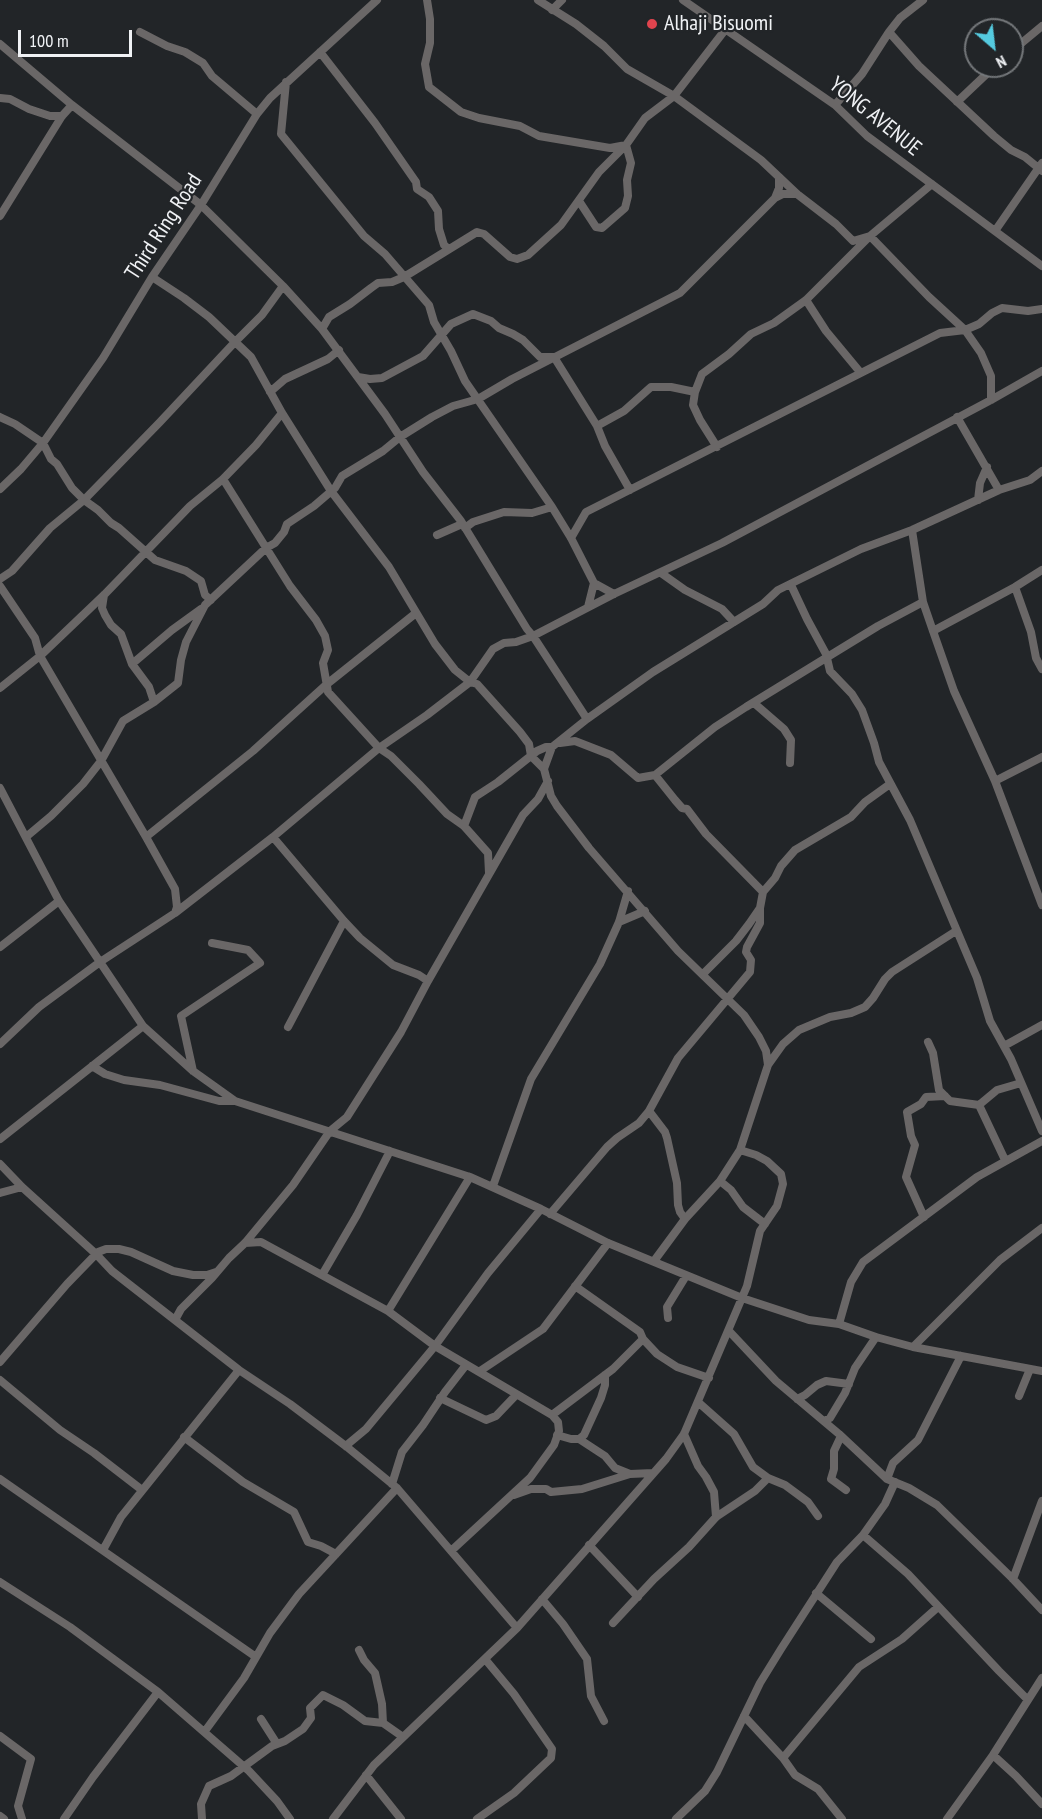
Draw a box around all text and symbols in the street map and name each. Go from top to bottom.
place label: Alhaji Bisuomi [664,11,773,37]
marker: Alhaji Bisuomi [645,17,659,31]
scale bar [21,18,135,56]
north arrow [964,18,1024,78]
text: 100 m [29,29,69,52]
text: N [993,51,1010,73]
street label: YONG AVENUE [824,72,926,162]
street label: Third Ring Road [120,169,208,285]

